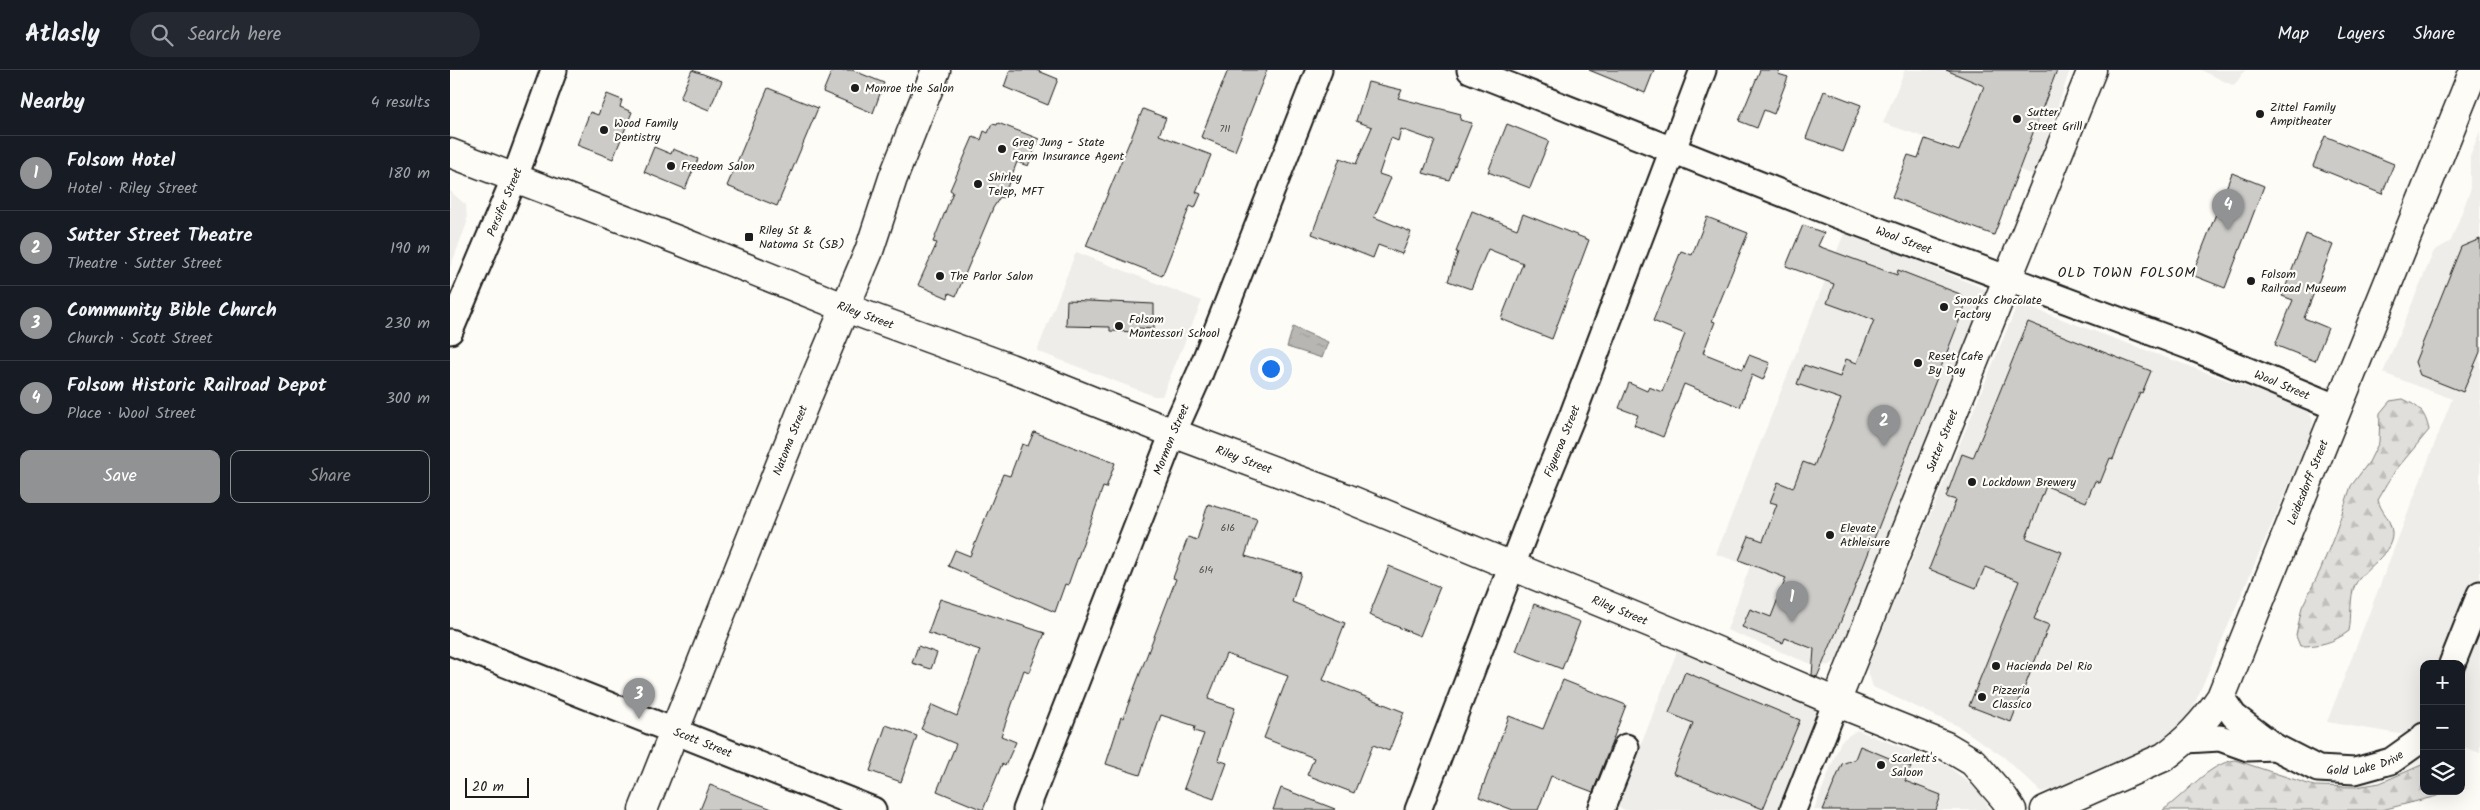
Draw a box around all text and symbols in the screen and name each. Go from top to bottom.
search box [130,12,480,57]
text: Atlasly [25,15,100,54]
text: Search here [188,20,281,50]
text: Map [2278,20,2309,49]
text: Layers [2337,20,2385,49]
text: Share [2413,20,2455,49]
icon: search [148,21,176,49]
place label: Monroe the Salon [865,79,954,98]
marker: Monroe the Salon [849,82,861,94]
text: Nearby [20,86,85,119]
text: 4 results [371,90,430,115]
place label: Zittel Family Ampitheater [2270,98,2336,131]
place label: Sutter Street Grill [2027,103,2082,136]
marker: Zittel Family Ampitheater [2254,108,2266,120]
marker: Sutter Street Grill [2011,113,2023,125]
place label: Wood Family Dentistry [614,114,678,147]
house number: 711 [1220,121,1230,137]
marker: Wood Family Dentistry [598,124,610,136]
place label: Greg Jung - State Farm Insurance Agent [1012,133,1125,166]
marker: Greg Jung - State Farm Insurance Agent [996,143,1008,155]
text: Folsom Hotel [67,146,175,176]
place label: Freedom Salon [681,157,755,176]
marker: Freedom Salon [665,160,677,172]
text: 1 [34,161,38,186]
text: 180 m [388,161,430,186]
street label: Persifer Street [482,165,528,240]
place label: Shirley Telep, MFT [988,168,1045,201]
text: Hotel · Riley Street [67,176,198,201]
marker: Shirley Telep, MFT [972,178,984,190]
pin: 4 [2212,189,2244,230]
text: Sutter Street Theatre [67,221,252,251]
place label: Riley St & Natoma St (SB) [759,221,845,254]
street label: Wool Street [1873,221,1935,260]
marker: Riley St & Natoma St (SB) [743,231,755,243]
text: 2 [31,236,41,261]
text: 190 m [390,236,430,261]
text: Theatre · Sutter Street [67,251,222,276]
district label: OLD TOWN FOLSOM [2058,262,2196,284]
place label: Folsom Railroad Museum [2261,265,2347,298]
place label: The Parlor Salon [950,267,1033,286]
marker: The Parlor Salon [934,270,946,282]
marker: Folsom Railroad Museum [2245,275,2257,287]
place label: Snooks Chocolate Factory [1954,291,2042,324]
text: Community Bible Church [67,296,277,326]
street label: Riley Street [834,296,897,335]
marker: Snooks Chocolate Factory [1938,301,1950,313]
place label: Folsom Montessori School [1129,310,1220,343]
text: 3 [32,311,40,336]
text: 230 m [384,311,430,336]
marker: Folsom Montessori School [1113,320,1125,332]
text: Church · Scott Street [67,326,213,351]
place label: Reset Cafe By Day [1928,347,1984,380]
your location [1258,356,1284,382]
marker: Reset Cafe By Day [1912,357,1924,369]
street label: Wool Street [2251,365,2313,405]
text: Folsom Historic Railroad Depot [67,371,327,401]
text: 4 [32,386,40,411]
text: 300 m [386,386,430,411]
text: Place · Wool Street [67,401,196,426]
street label: Mormon Street [1148,401,1195,478]
street label: Natoma Street [768,402,813,478]
street label: Figueroa Street [1539,402,1586,480]
pin: 2 [1868,405,1900,446]
street label: Sutter Street [1921,406,1964,475]
street label: Leidesdorff Street [2282,436,2334,528]
street label: Riley Street [1213,441,1275,479]
button: Save [20,450,220,503]
button: Share [230,450,430,503]
place label: Lockdown Brewery [1982,473,2076,492]
marker: Lockdown Brewery [1966,476,1978,488]
place label: Elevate Athleisure [1840,519,1890,552]
house number: 616 [1221,520,1235,536]
marker: Elevate Athleisure [1824,529,1836,541]
house number: 614 [1199,562,1214,578]
pin: 1 [1776,581,1808,622]
street label: Riley Street [1589,591,1651,631]
place label: Hacienda Del Rio [2006,657,2092,676]
marker: Hacienda Del Rio [1990,660,2002,672]
map controls [2420,660,2465,795]
button: + [2420,660,2465,705]
pin: 3 [623,678,655,719]
place label: Pizzeria Classico [1992,681,2032,714]
marker: Pizzeria Classico [1976,691,1988,703]
button: − [2420,705,2465,750]
street label: Scott Street [670,723,735,763]
street label: Gold Lake Drive [2326,745,2408,781]
place label: Scarlett's Saloon [1891,749,1937,782]
button: layers [2420,750,2465,795]
marker: Scarlett's Saloon [1875,759,1887,771]
scale bar [465,775,529,798]
text: 20 m [472,776,504,798]

